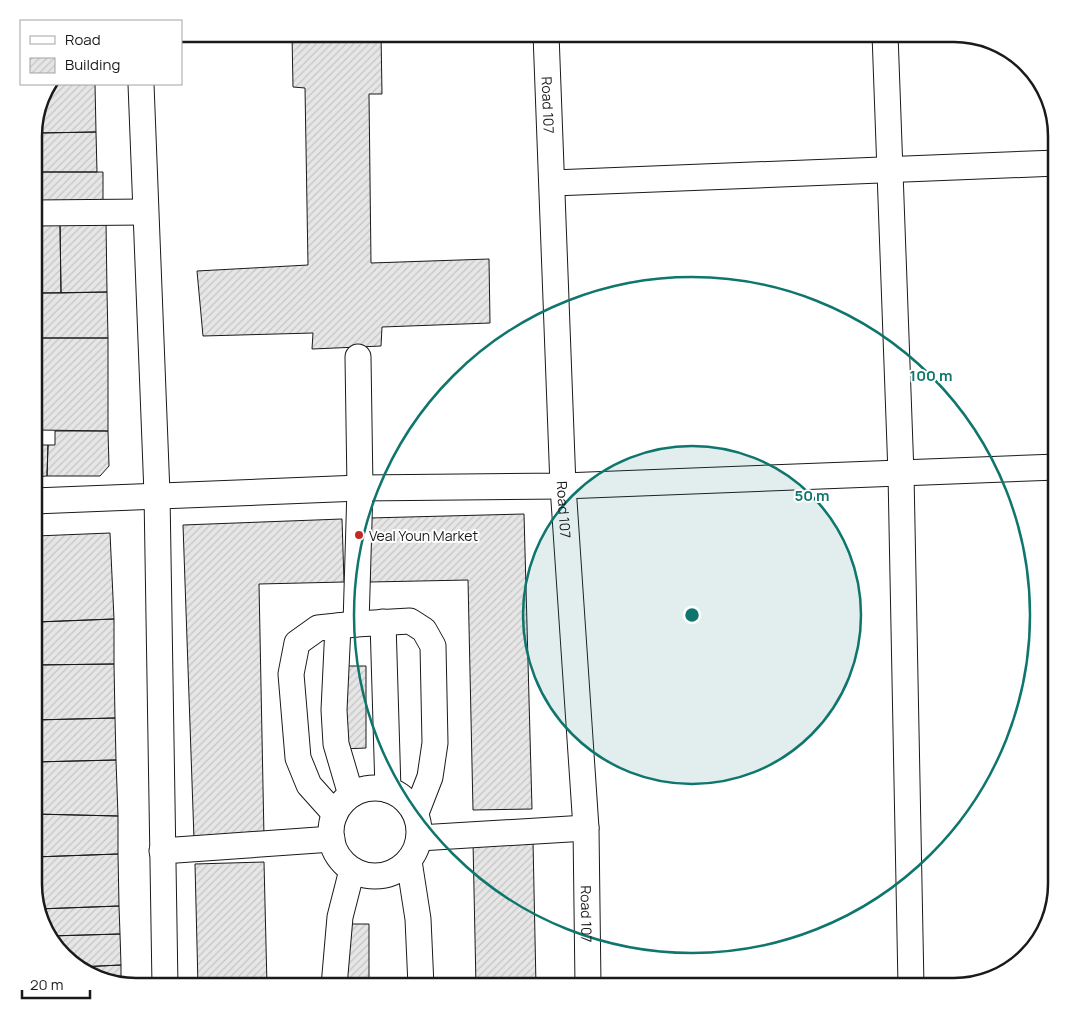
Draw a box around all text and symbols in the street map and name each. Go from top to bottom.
legend [20,20,182,85]
text: Road [65,29,101,50]
text: Building [65,54,120,75]
street label: Road 107 [538,76,559,134]
text: 100 m [910,365,952,386]
street label: Road 107 [553,481,576,539]
text: 50 m [794,485,830,506]
place label: Veal Youn Market [369,526,478,545]
marker: Veal Youn Market [353,529,365,541]
centre of rings [683,606,701,624]
street label: Road 107 [577,885,597,943]
scale bar [22,968,90,1000]
text: 20 m [30,974,63,995]

